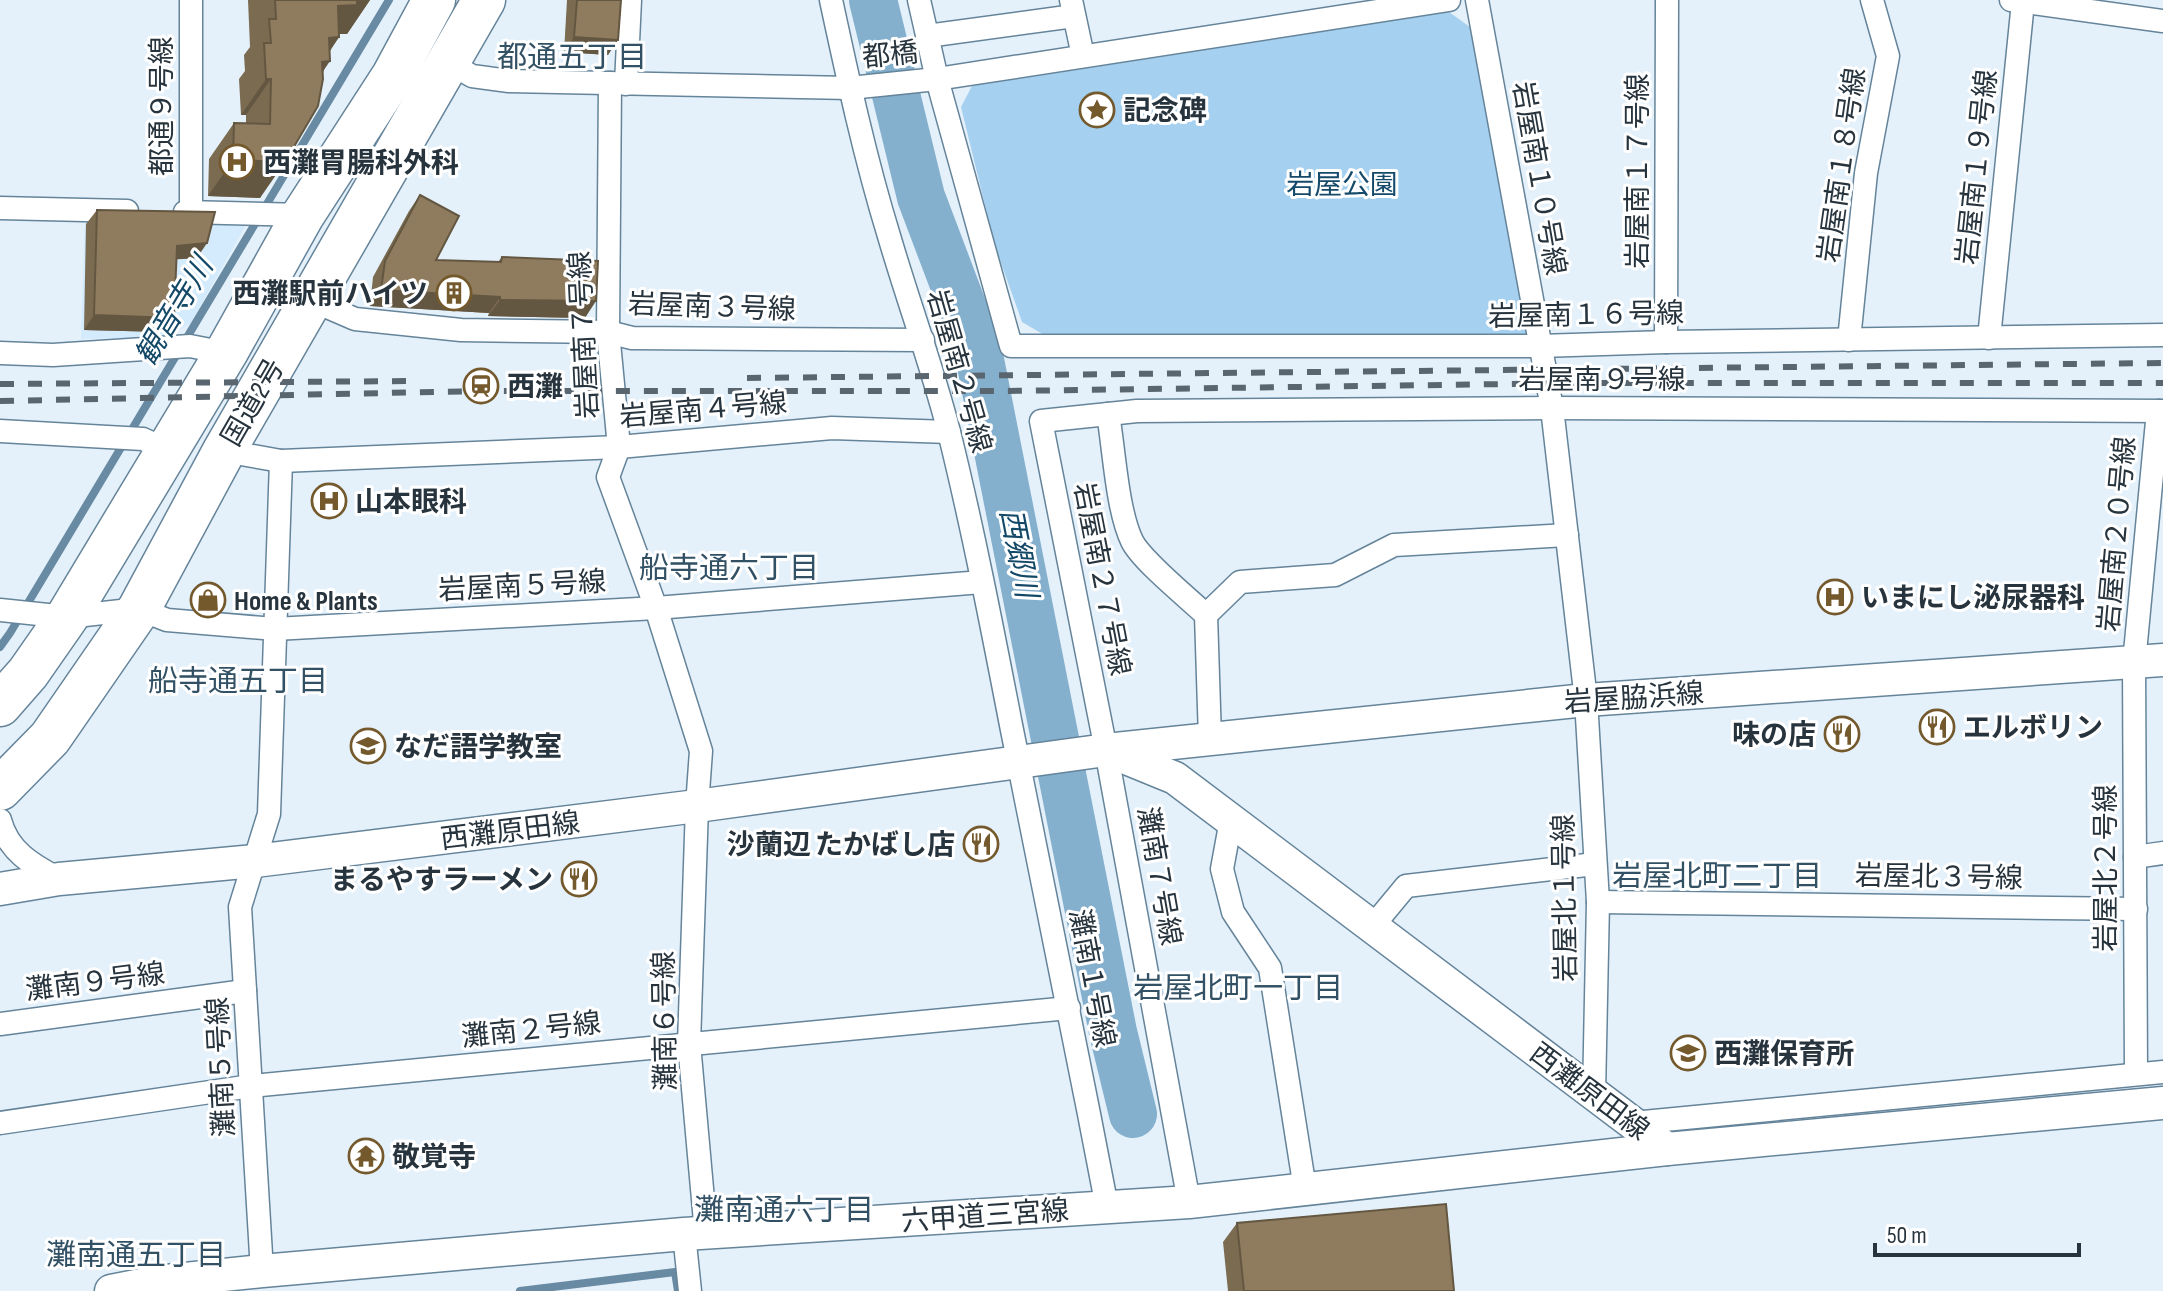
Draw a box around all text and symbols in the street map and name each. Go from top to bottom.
street label: 都通９号線 [146,36,179,176]
street label: 都橋 [861,36,920,75]
district label: 都通五丁目 [497,40,647,76]
street label: 岩屋南１８号線 [1813,66,1872,265]
street label: 岩屋南１９号線 [1951,68,2004,266]
street label: 岩屋南１７号線 [1622,73,1655,269]
street label: 岩屋南１０号線 [1505,79,1572,278]
place icon: 記念碑 [1078,91,1116,129]
place label: 記念碑 [1123,95,1207,128]
hospital icon: 西灘胃腸科外科 [218,143,256,181]
place label: 西灘胃腸科外科 [263,147,459,180]
park label: 岩屋公園 [1286,169,1398,202]
water label: 観音寺川 [129,248,223,372]
street label: 岩屋南７号線 [564,250,605,420]
building icon: 西灘駅前ハイツ [435,274,473,312]
place label: 西灘駅前ハイツ [233,278,428,311]
street label: 岩屋南２号線 [920,286,998,457]
street label: 岩屋南３号線 [627,288,796,327]
street label: 岩屋南１６号線 [1488,297,1684,334]
street label: 国道2号 [215,353,291,452]
street label: 岩屋南９号線 [1518,364,1686,397]
station icon: 西灘 [462,367,500,405]
place label: 西灘 [507,371,563,404]
street label: 岩屋南４号線 [618,387,788,434]
street label: 岩屋南２０号線 [2093,435,2142,633]
street label: 岩屋南２７号線 [1067,480,1136,679]
hospital icon: 山本眼科 [310,482,348,520]
place label: 山本眼科 [355,486,467,519]
water label: 西郷川 [992,506,1045,604]
district label: 船寺通六丁目 [639,551,819,587]
street label: 岩屋南５号線 [437,566,607,607]
hospital icon: いまにし泌尿器科 [1816,578,1854,616]
shop icon: Home & Plants [189,581,227,619]
place label: いまにし泌尿器科 [1861,582,2085,615]
place label: Home & Plants [234,585,378,618]
district label: 船寺通五丁目 [148,664,328,700]
street label: 岩屋脇浜線 [1563,677,1705,720]
restaurant icon: エルボリン [1918,708,1956,746]
place label: エルボリン [1963,712,2103,745]
restaurant icon: 味の店 [1823,715,1861,753]
place label: 味の店 [1732,719,1816,752]
school or university icon: なだ語学教室 [349,727,387,765]
place label: なだ語学教室 [394,731,562,764]
street label: 岩屋北２号線 [2090,784,2123,952]
street label: 灘南７号線 [1130,804,1187,948]
street label: 西灘原田線 [439,807,582,856]
street label: 岩屋北１号線 [1548,814,1583,982]
restaurant icon: 沙蘭辺 たかばし店 [962,825,1000,863]
place label: 沙蘭辺 たかばし店 [727,829,955,862]
district label: 岩屋北町二丁目 [1612,859,1822,895]
restaurant icon: まるやすラーメン [560,860,598,898]
street label: 岩屋北３号線 [1855,860,2023,895]
place label: まるやすラーメン [330,864,553,897]
street label: 灘南１号線 [1062,906,1121,1050]
street label: 灘南６号線 [648,951,683,1091]
street label: 灘南９号線 [24,958,167,1007]
district label: 岩屋北町一丁目 [1133,971,1343,1007]
street label: 灘南５号線 [201,996,242,1138]
street label: 灘南２号線 [460,1007,603,1054]
school or university icon: 西灘保育所 [1669,1034,1707,1072]
street label: 西灘原田線 [1523,1037,1655,1148]
place label: 西灘保育所 [1714,1038,1854,1071]
temple icon: 敬覚寺 [347,1137,385,1175]
place label: 敬覚寺 [392,1141,476,1174]
district label: 灘南通六丁目 [694,1193,874,1229]
street label: 六甲道三宮線 [900,1194,1070,1239]
scale bar [1875,1207,2079,1257]
text: 50 m [1887,1221,1927,1250]
district label: 灘南通五丁目 [46,1238,226,1274]

